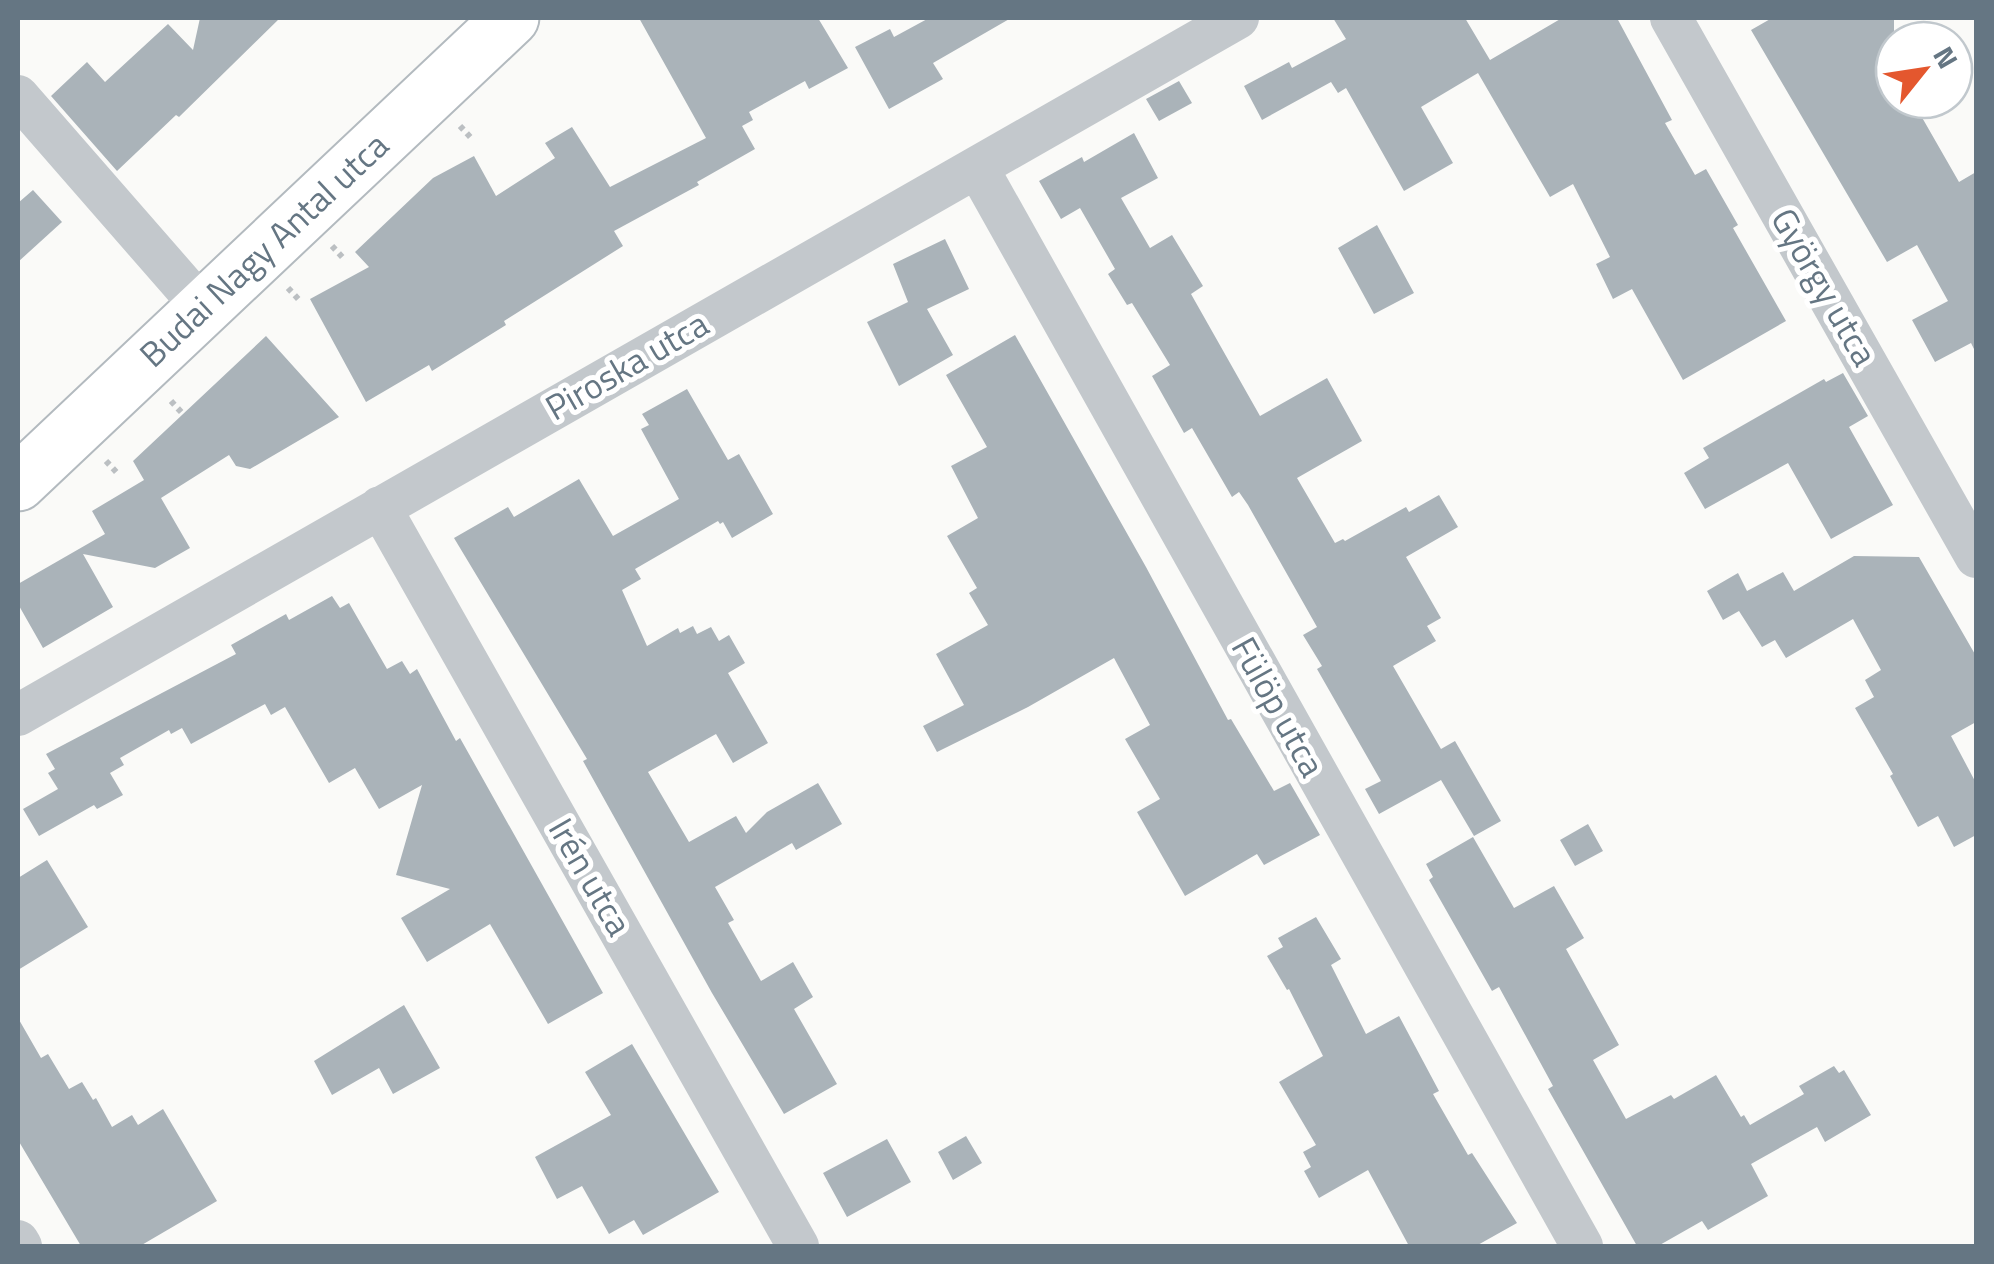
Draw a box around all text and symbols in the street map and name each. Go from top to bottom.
north arrow [1874,20,1974,120]
text: N [1923,38,1970,76]
street label: Budai Nagy Antal utca [126,119,400,380]
street label: György utca [1758,197,1892,376]
street label: Piroska utca [535,297,718,434]
street label: Fülöp utca [1218,627,1340,786]
street label: Irén utca [535,807,646,946]

